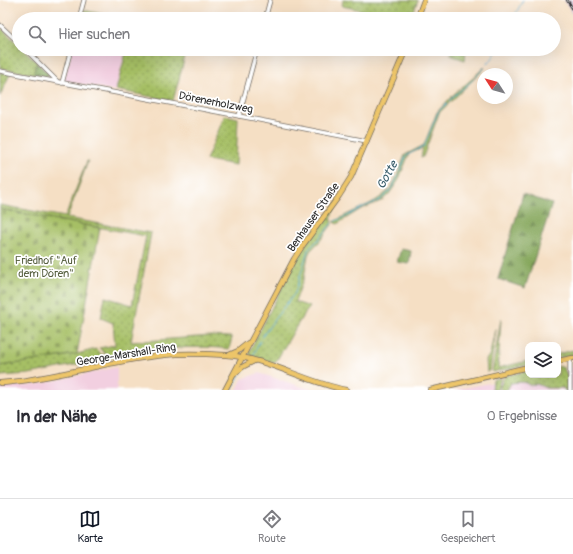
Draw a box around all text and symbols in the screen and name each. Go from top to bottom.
search box [12,12,561,56]
icon: search [26,23,48,45]
text: Hier suchen [58,25,130,44]
north arrow [477,68,513,104]
street label: Dörenerholzweg [178,89,255,116]
water label: Gotte [374,158,402,192]
street label: Benhauser Straße [285,180,342,254]
park label: Friedhof "Auf dem Dören" [15,254,78,280]
street label: George-Marshall-Ring [76,340,177,369]
map controls [525,342,561,378]
button: layers [525,342,561,378]
text: In der Nähe [16,406,97,427]
text: 0 Ergebnisse [487,408,557,424]
tab: Karte [78,508,103,545]
tab: Route [258,508,286,545]
tab: Gespeichert [441,508,495,545]

